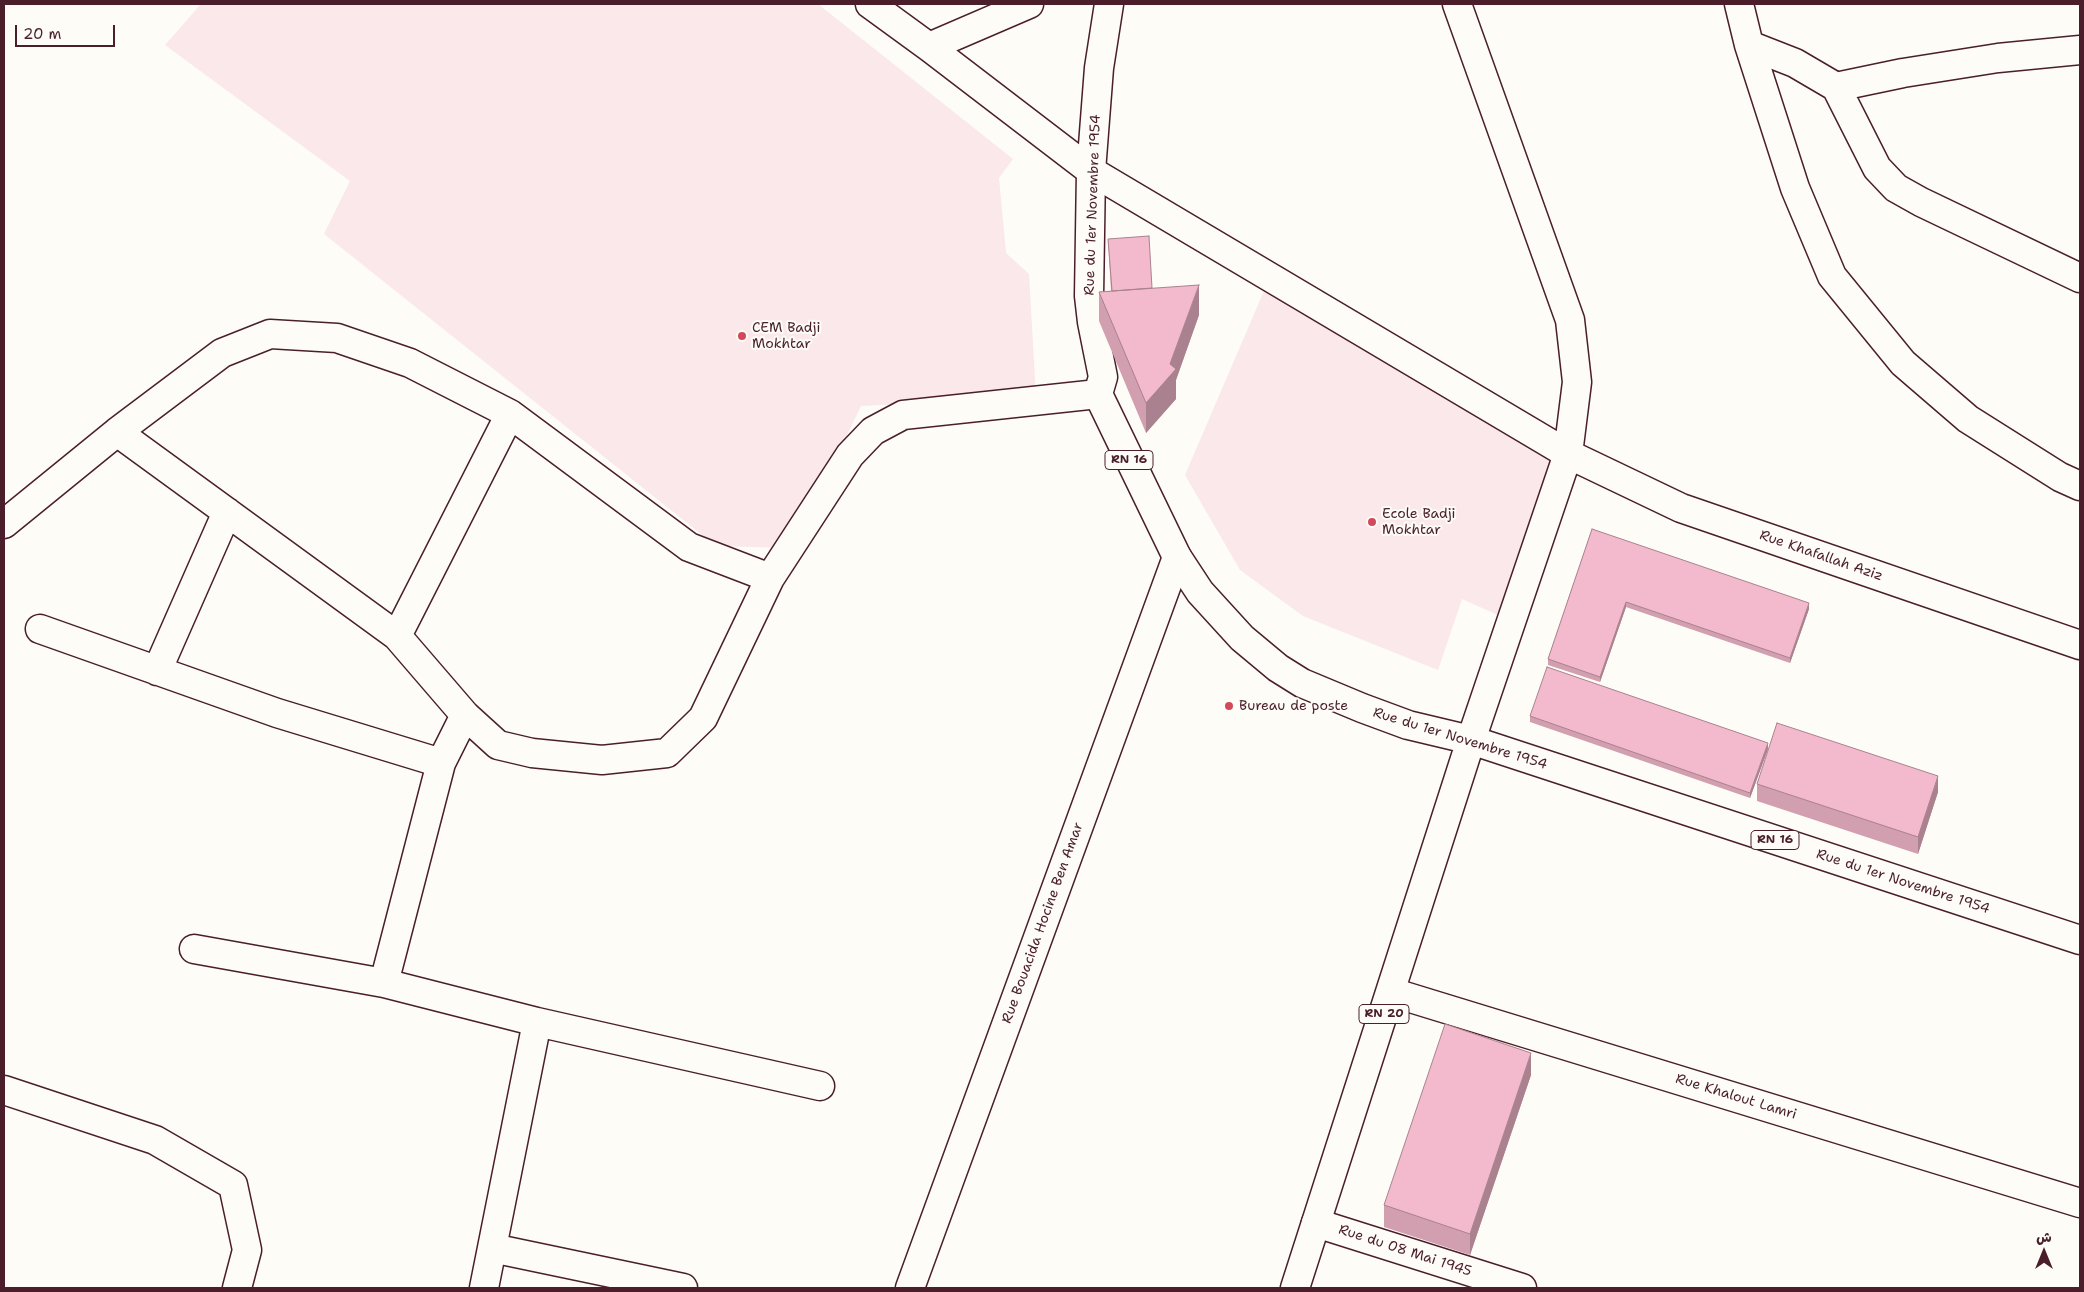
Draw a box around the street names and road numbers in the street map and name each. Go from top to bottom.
street label: Rue du 1er Novembre 1954 [1081,114,1105,296]
road number: RN 16 [1105,450,1153,470]
street label: Rue Khafallah Aziz [1757,527,1885,585]
street label: Rue du 1er Novembre 1954 [1371,704,1549,774]
street label: Rue Bouacida Hocine Ben Amar [999,820,1087,1026]
road number: RN 16 [1751,830,1799,850]
street label: Rue du 1er Novembre 1954 [1814,846,1992,918]
road number: RN 20 [1359,1004,1409,1024]
street label: Rue Khalout Lamri [1673,1071,1799,1123]
street label: Rue du 08 Mai 1945 [1336,1222,1474,1280]

